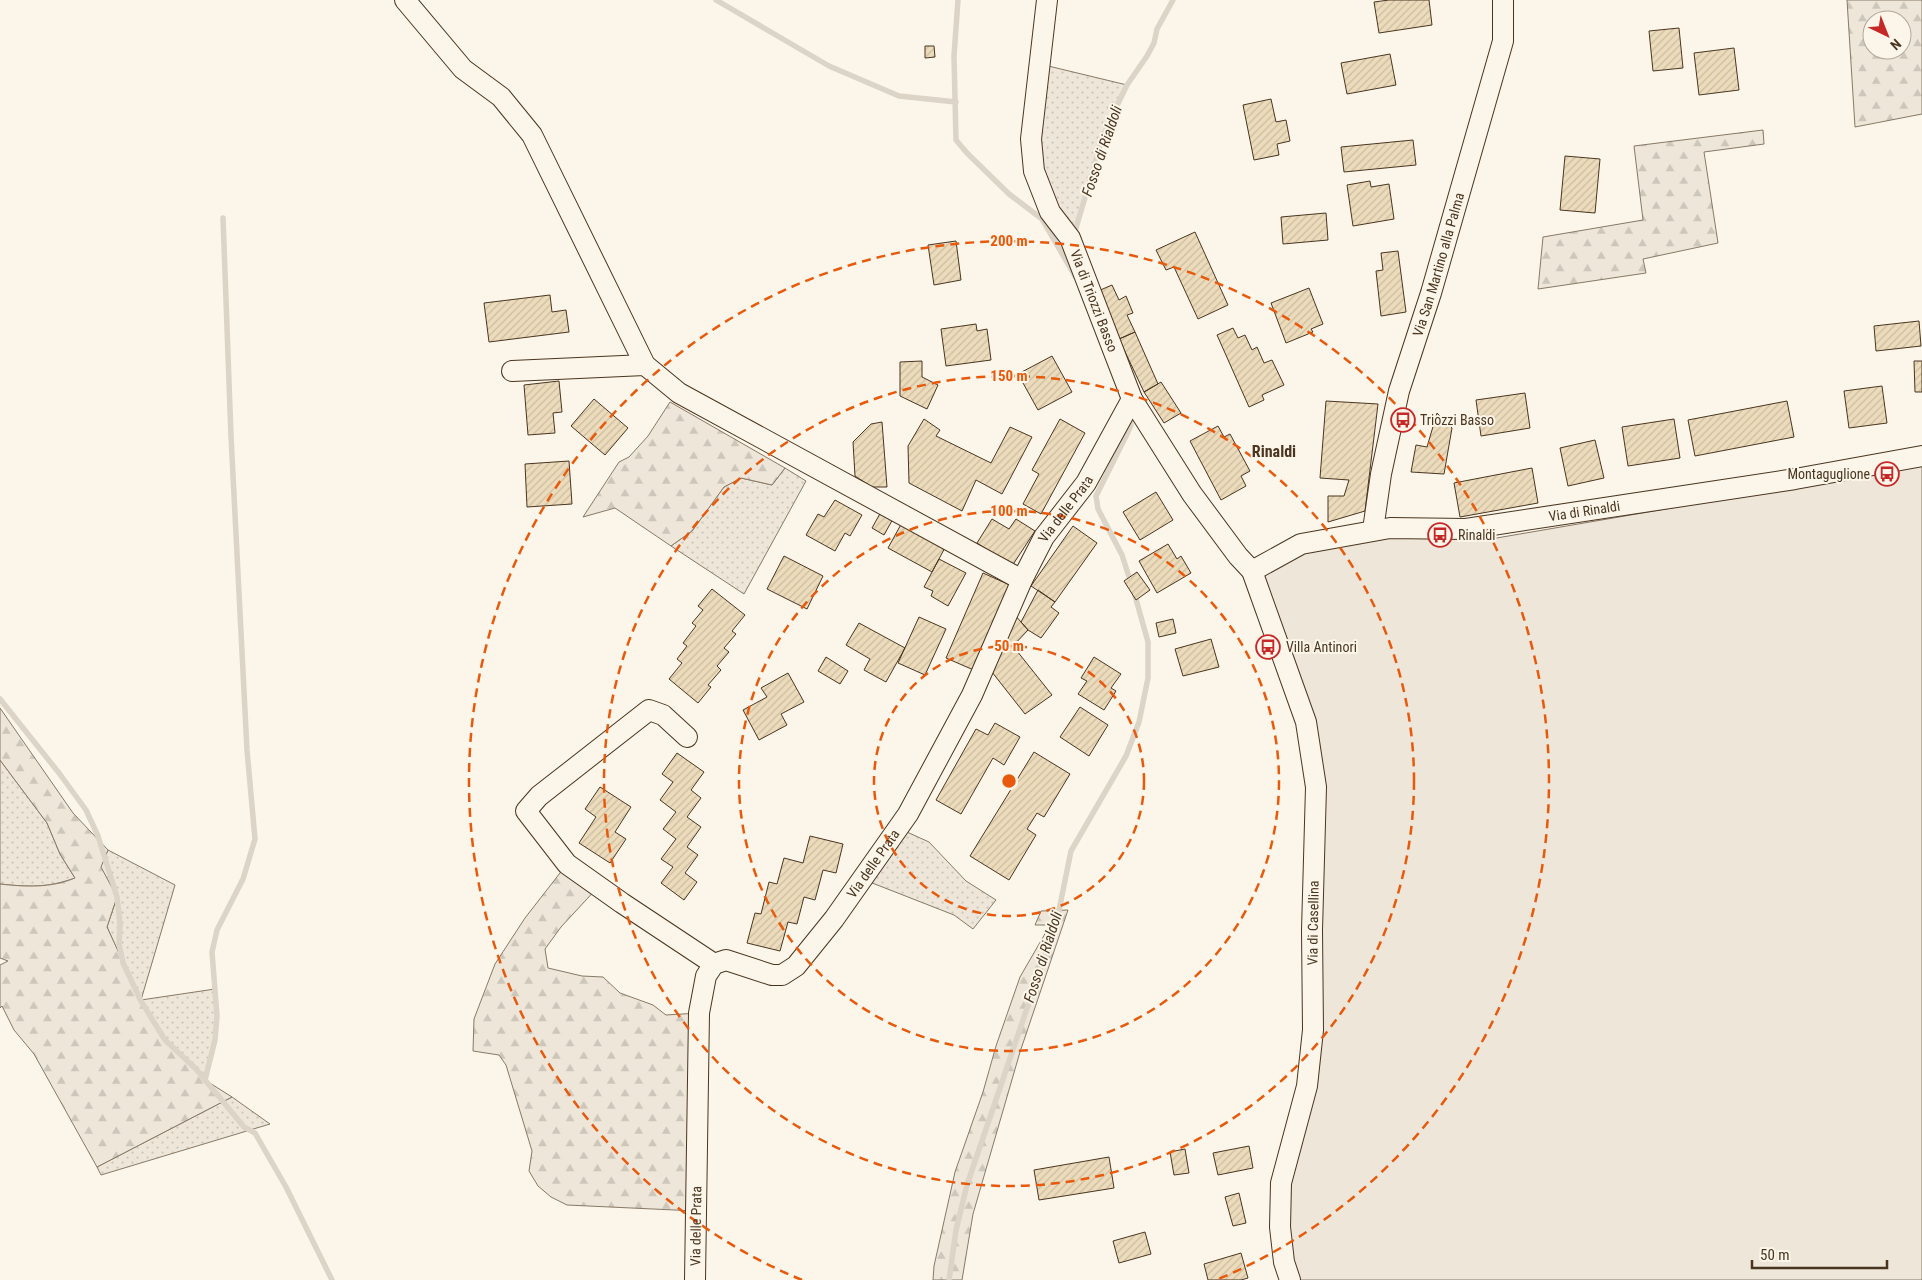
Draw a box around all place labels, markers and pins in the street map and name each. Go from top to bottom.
bus stop icon: Triozzi Basso [1390,407,1416,433]
place label: Triozzi Basso [1420,412,1494,428]
bus stop icon: Montaguglione [1874,461,1900,487]
place label: Montaguglione [1787,466,1870,482]
bus stop icon: Rinaldi [1427,522,1453,548]
place label: Rinaldi [1458,527,1496,543]
bus stop icon: Villa Antinori [1255,634,1281,660]
place label: Villa Antinori [1286,639,1357,655]
centre of rings [1000,772,1018,790]

